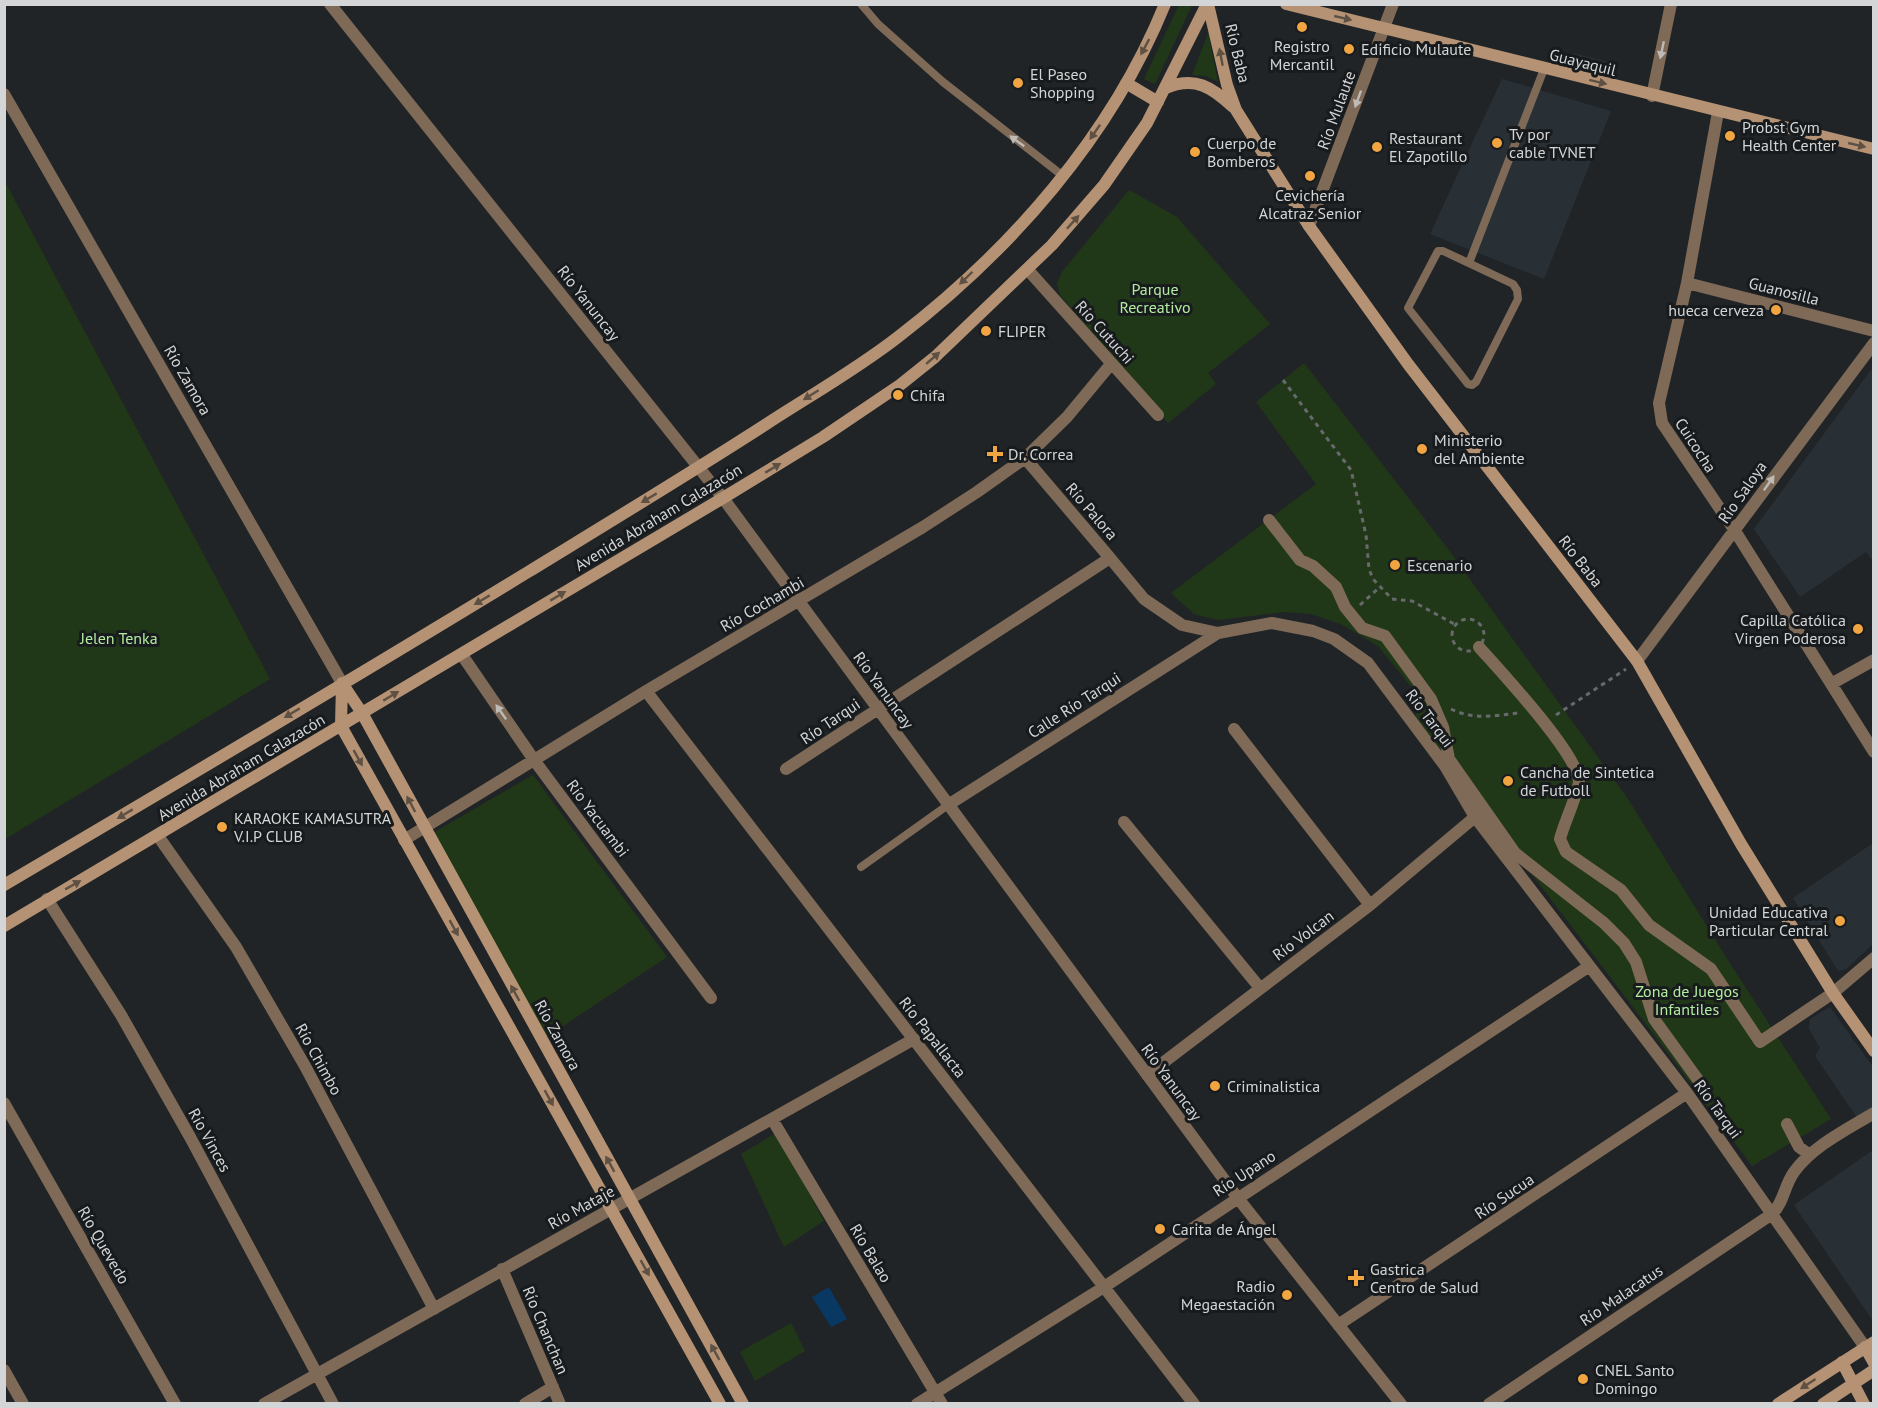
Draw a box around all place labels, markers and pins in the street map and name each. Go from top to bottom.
marker: Registro Mercantil [1295,20,1309,34]
place label: Registro Mercantil [1270,36,1335,74]
place label: Edificio Mulaute [1361,39,1471,59]
marker: Edificio Mulaute [1342,42,1356,56]
place label: El Paseo Shopping [1030,64,1095,102]
marker: El Paseo Shopping [1011,76,1025,90]
place label: Probst Gym Health Center [1742,117,1837,155]
place label: Tv por cable TVNET [1509,124,1596,162]
place label: Restaurant El Zapotillo [1389,128,1467,166]
marker: Probst Gym Health Center [1723,129,1737,143]
place label: Cuerpo de Bomberos [1207,133,1276,171]
marker: Tv por cable TVNET [1490,136,1504,150]
marker: Restaurant El Zapotillo [1370,140,1384,154]
marker: Cuerpo de Bomberos [1188,145,1202,159]
marker: Cevichería Alcatraz Senior [1303,169,1317,183]
place label: Cevichería Alcatraz Senior [1259,185,1362,223]
place label: hueca cerveza [1668,300,1764,320]
marker: hueca cerveza [1769,303,1783,317]
place label: FLIPER [998,321,1046,341]
marker: FLIPER [979,324,993,338]
place label: Chifa [910,385,945,405]
marker: Chifa [891,388,905,402]
place label: Ministerio del Ambiente [1434,430,1525,468]
marker: Ministerio del Ambiente [1415,442,1429,456]
place label: Dr. Correa [1008,444,1074,464]
marker: Dr. Correa [986,445,1004,463]
place label: Escenario [1407,555,1472,575]
marker: Escenario [1388,558,1402,572]
place label: Capilla Católica Virgen Poderosa [1734,610,1846,648]
marker: Capilla Católica Virgen Poderosa [1851,622,1865,636]
place label: Cancha de Sintetica de Futboll [1520,762,1655,800]
marker: Cancha de Sintetica de Futboll [1501,774,1515,788]
place label: KARAOKE KAMASUTRA V.I.P CLUB [233,808,392,846]
marker: KARAOKE KAMASUTRA V.I.P CLUB [215,820,229,834]
place label: Unidad Educativa Particular Central [1709,902,1828,940]
marker: Unidad Educativa Particular Central [1833,914,1847,928]
place label: Criminalistica [1227,1076,1320,1096]
marker: Criminalistica [1208,1079,1222,1093]
place label: Carita de Ángel [1172,1219,1276,1239]
marker: Carita de Ángel [1153,1222,1167,1236]
place label: Gastrica Centro de Salud [1370,1259,1479,1297]
marker: Gastrica Centro de Salud [1347,1269,1365,1287]
place label: Radio Megaestación [1181,1276,1275,1314]
marker: Radio Megaestación [1280,1288,1294,1302]
place label: CNEL Santo Domingo [1595,1360,1674,1398]
marker: CNEL Santo Domingo [1576,1372,1590,1386]

